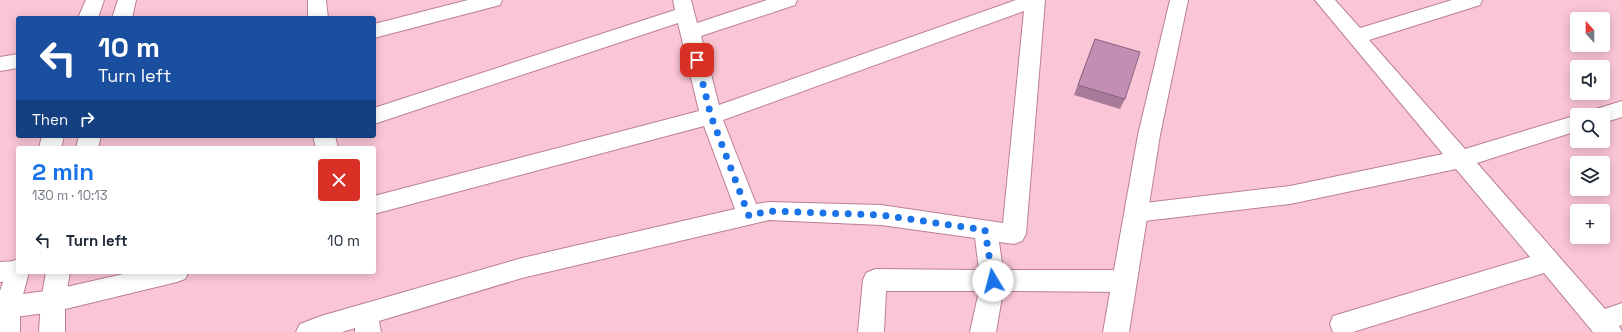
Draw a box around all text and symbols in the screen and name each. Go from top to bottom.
north arrow [1570,12,1610,52]
map controls [1570,12,1610,244]
text: 10 m [98,29,160,65]
icon: left [32,32,84,84]
pin [680,43,714,77]
icon: arrive [686,49,708,71]
button: sound [1570,60,1610,100]
text: Turn left [98,64,171,87]
icon: right [76,108,98,130]
button: search [1570,108,1610,148]
text: Then [32,110,68,129]
text: 2 min [32,156,94,187]
button: layers [1570,156,1610,196]
button: close [318,159,360,201]
text: 130 m · 10:13 [32,187,108,204]
button: + [1570,204,1610,244]
icon: left [32,229,54,251]
text: Turn left [66,231,128,250]
text: 10 m [327,231,360,250]
position arrow [972,260,1014,302]

